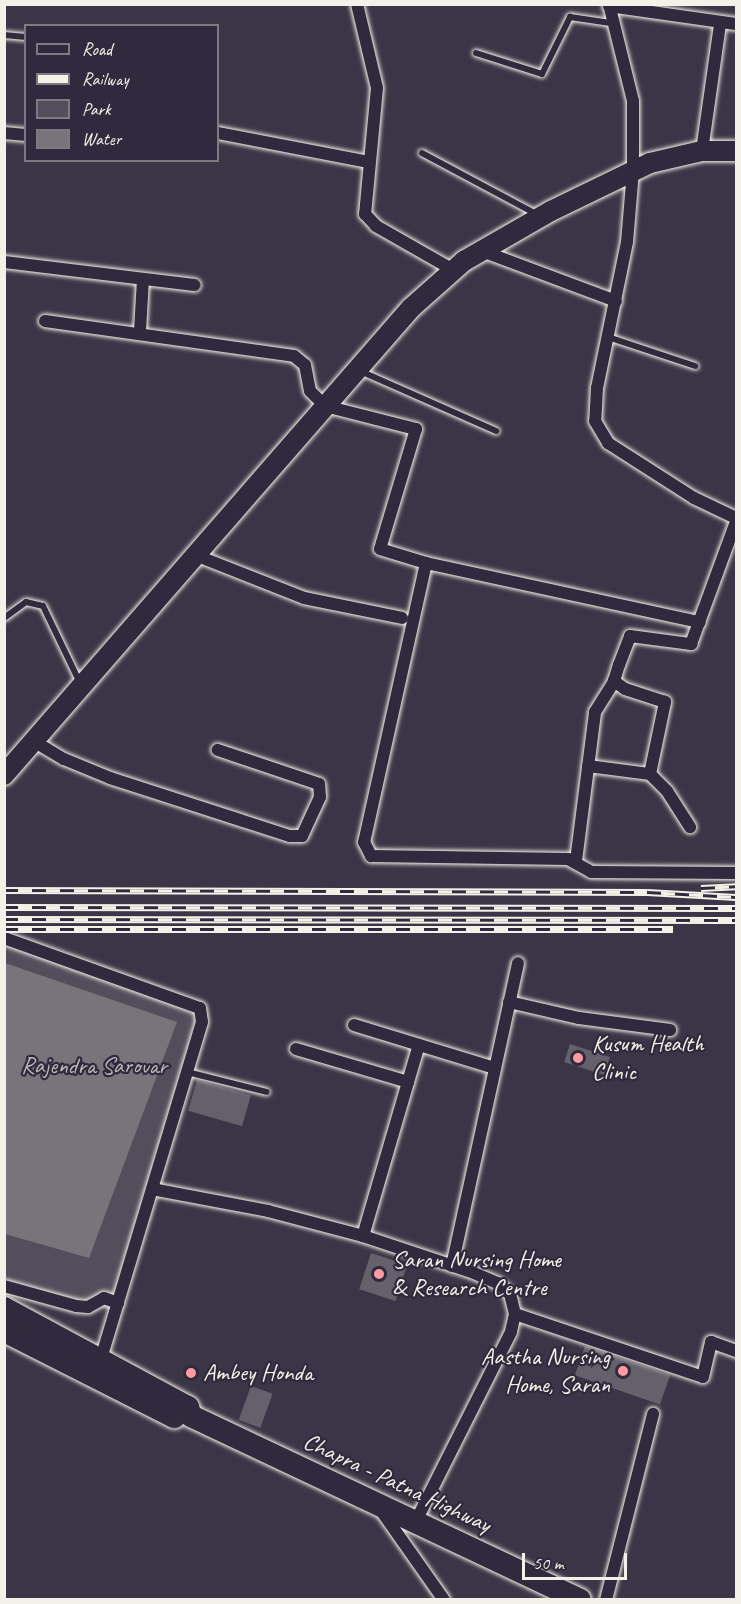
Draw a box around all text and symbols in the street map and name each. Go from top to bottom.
legend [24,24,219,162]
text: Road [82,38,112,60]
text: Railway [82,68,129,90]
text: Park [82,98,111,120]
text: Water [82,128,121,150]
place label: Kusum Health Clinic [592,1030,703,1086]
marker: Kusum Health Clinic [569,1049,587,1067]
park label: Rajendra Sarovar [21,1052,167,1080]
place label: Saran Nursing Home & Research Centre [392,1246,562,1302]
marker: Saran Nursing Home & Research Centre [370,1265,388,1283]
place label: Aastha Nursing Home, Saran [481,1343,610,1399]
place label: Ambey Honda [203,1359,313,1387]
marker: Aastha Nursing Home, Saran [614,1362,632,1380]
marker: Ambey Honda [184,1366,198,1380]
street label: Chapra - Patna Highway [299,1427,495,1539]
scale bar [525,1541,630,1579]
text: 50 m [533,1552,564,1574]

